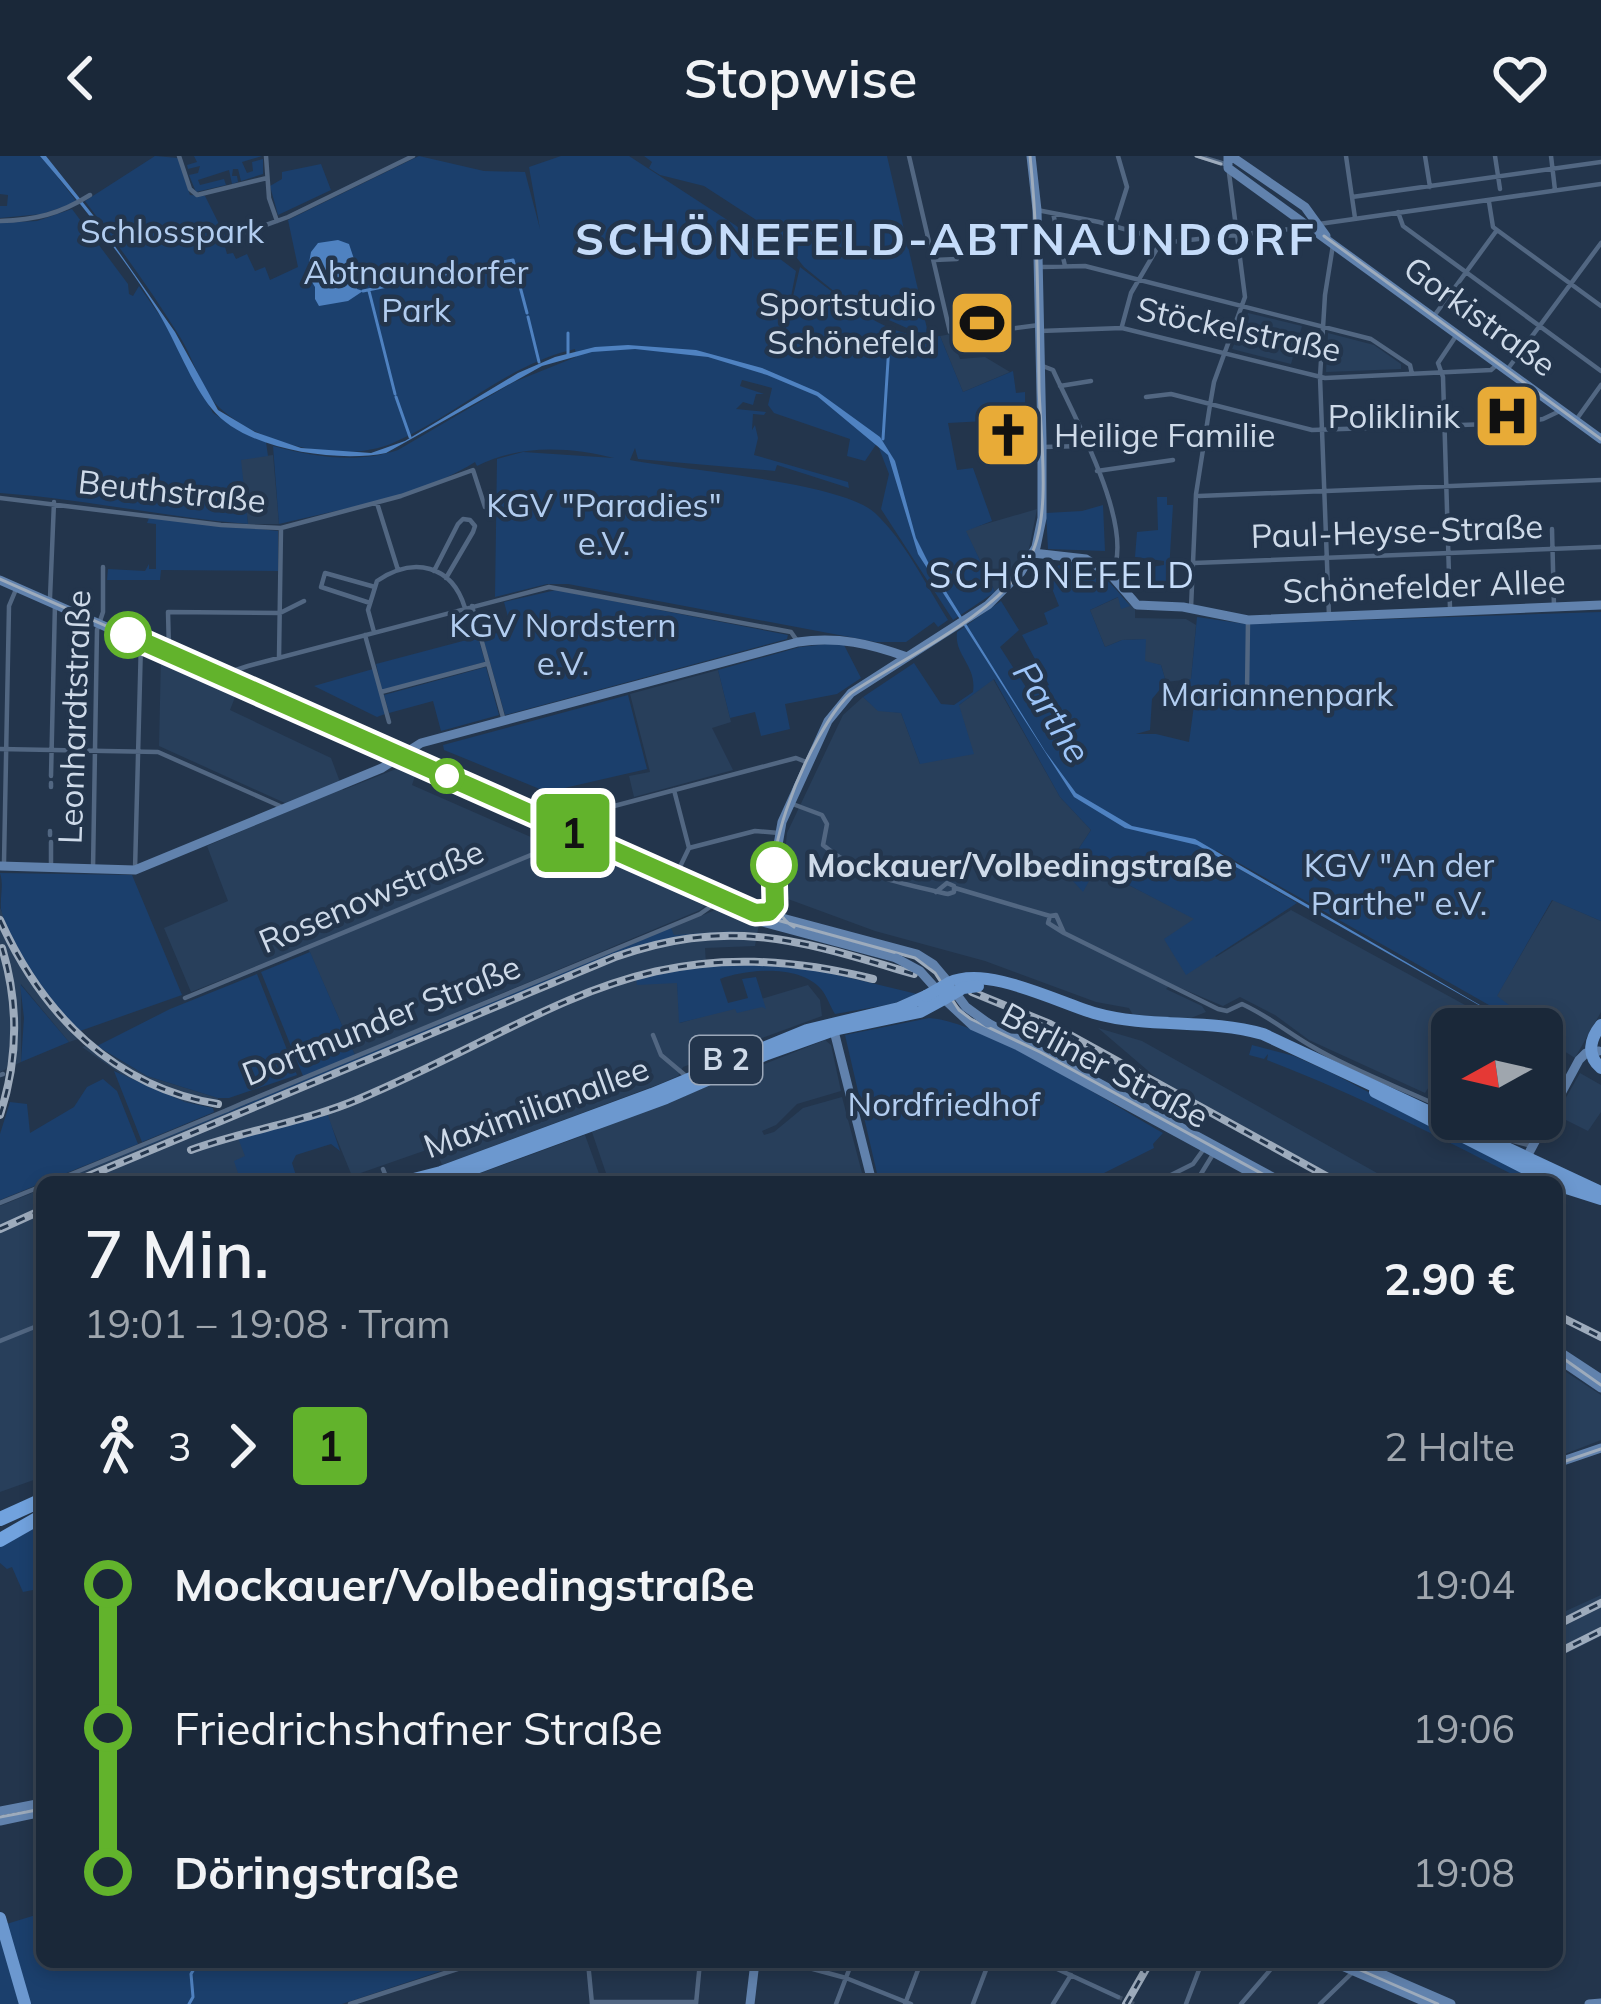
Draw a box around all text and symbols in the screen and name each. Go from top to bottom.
text: Stopwise [683,44,918,112]
icon: back [48,45,114,111]
icon: heart [1487,45,1553,111]
park label: Schlosspark [80,210,265,251]
district label: SCHÖNEFELD-ABTNAUNDORF [575,210,1317,266]
street label: Gorkistraße [1396,247,1564,385]
park label: Abtnaundorfer Park [303,251,529,330]
place label: Sportstudio Schönefeld [759,283,936,362]
street label: Stöckelstraße [1133,287,1345,370]
sports icon: Sportstudio Schönefeld [947,288,1017,358]
hospital icon: Poliklinik [1472,381,1542,451]
place label: Poliklinik [1328,395,1461,436]
church icon: Heilige Familie [973,400,1043,470]
place label: Heilige Familie [1054,414,1275,455]
street label: Beuthstraße [76,460,268,521]
park label: KGV "Paradies" e.V. [486,484,722,563]
street label: Paul-Heyse-Straße [1250,505,1544,556]
district label: SCHÖNEFELD [929,552,1197,597]
street label: Schönefelder Allee [1282,560,1566,611]
street label: Leonhardtstraße [49,589,98,845]
park label: KGV Nordstern e.V. [449,604,677,683]
unlabelled marker [106,613,150,657]
water label: Parthe [1004,653,1101,771]
park label: Mariannenpark [1161,673,1394,714]
unlabelled marker [431,760,463,792]
line badge: 1 [534,794,612,872]
text: 1 [560,806,586,859]
street label: Rosenowstraße [252,830,489,961]
marker: Mockauer/Volbedingstraße [752,843,796,887]
place label: Mockauer/Volbedingstraße [807,844,1233,885]
park label: KGV "An der Parthe" e.V. [1304,844,1494,923]
street label: Dortmunder Straße [236,945,526,1094]
street label: Berliner Straße [995,993,1216,1136]
north arrow [1431,1008,1563,1140]
map controls [1431,1008,1563,1140]
road number: B 2 [690,1036,762,1084]
street label: Maximilianallee [418,1047,654,1166]
park label: Nordfriedhof [848,1083,1041,1124]
text: 7 Min. [84,1212,269,1295]
text: 2.90 € [1384,1250,1515,1306]
text: 19:01 – 19:08 · Tram [84,1299,451,1348]
icon: walk [84,1413,150,1479]
icon: forward [209,1413,275,1479]
text: 1 [317,1419,343,1472]
text: 3 [168,1422,191,1471]
text: 2 Halte [1384,1422,1515,1471]
text: Mockauer/Volbedingstraße [174,1556,755,1612]
text: 19:04 [1413,1560,1515,1609]
text: Friedrichshafner Straße [174,1700,663,1756]
text: 19:06 [1413,1704,1515,1753]
text: Döringstraße [174,1844,459,1900]
text: 19:08 [1413,1848,1515,1897]

